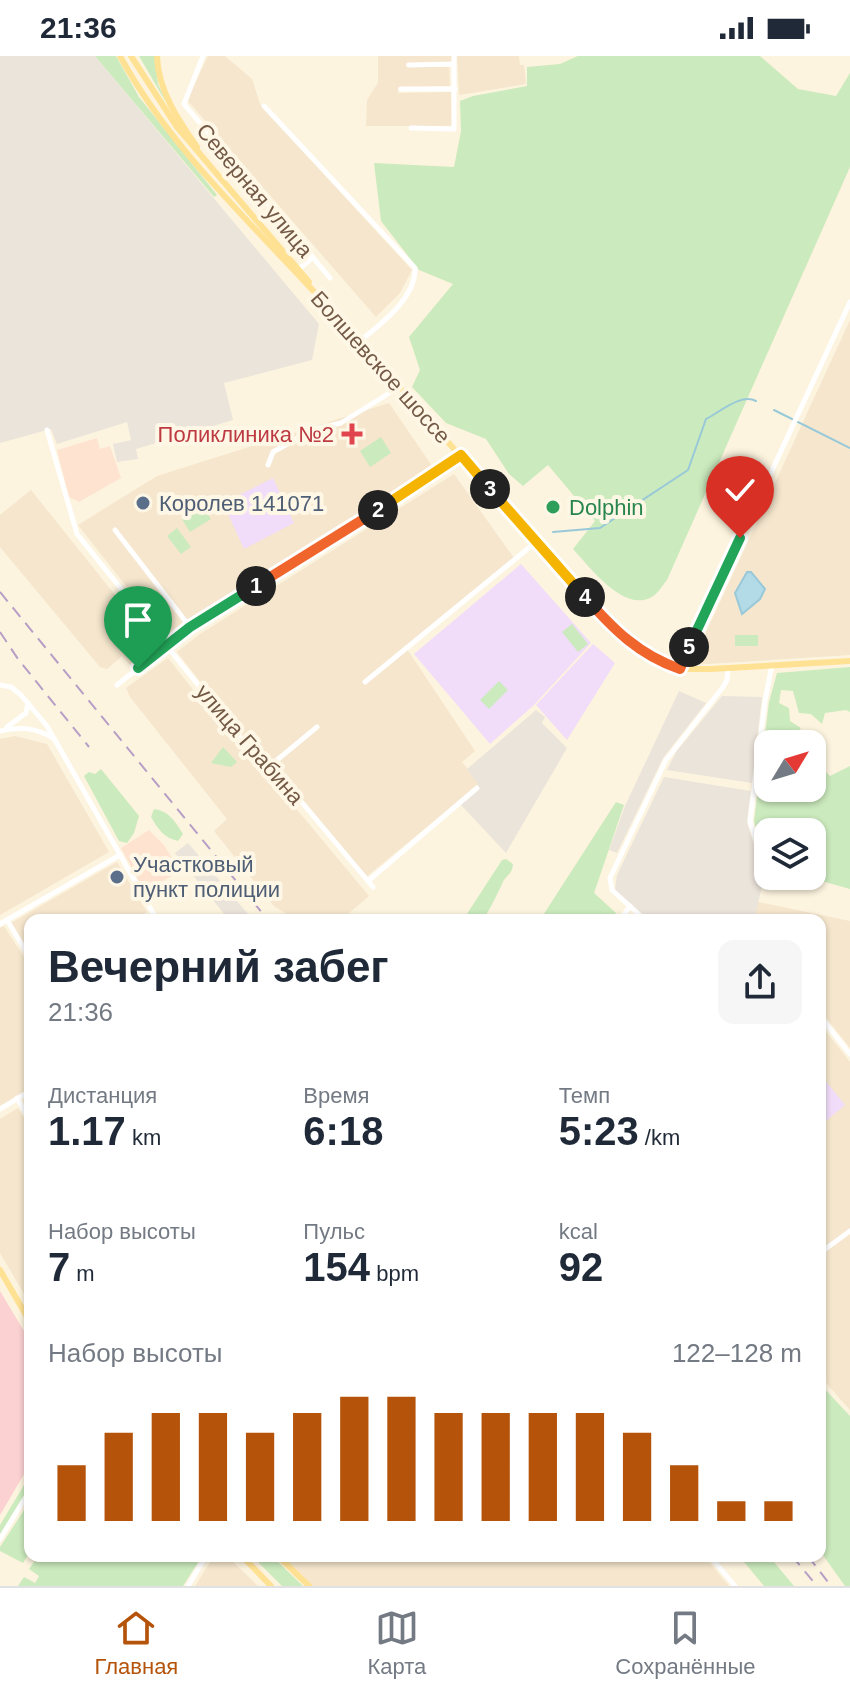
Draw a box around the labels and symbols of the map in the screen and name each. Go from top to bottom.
street label: Северная улица [191,118,318,263]
street label: Болшевское шоссе [306,286,455,449]
place label: Поликлиника №2 [158,422,334,447]
marker: Поликлиника №2 [341,423,363,445]
pin [706,456,774,538]
pin: 3 [470,469,510,509]
pin: 2 [358,490,398,530]
place label: Королев 141071 [159,491,324,516]
marker: Королев 141071 [134,494,152,512]
place label: Dolphin [569,495,644,520]
marker: Dolphin [544,498,562,516]
pin: 1 [236,566,276,606]
pin: 4 [565,577,605,617]
pin [104,586,172,668]
pin: 5 [669,627,709,667]
street label: улица Грабина [191,679,309,810]
north arrow [754,730,826,802]
place label: Участковый пункт полиции [133,852,280,902]
marker: Участковый пункт полиции [108,868,126,886]

